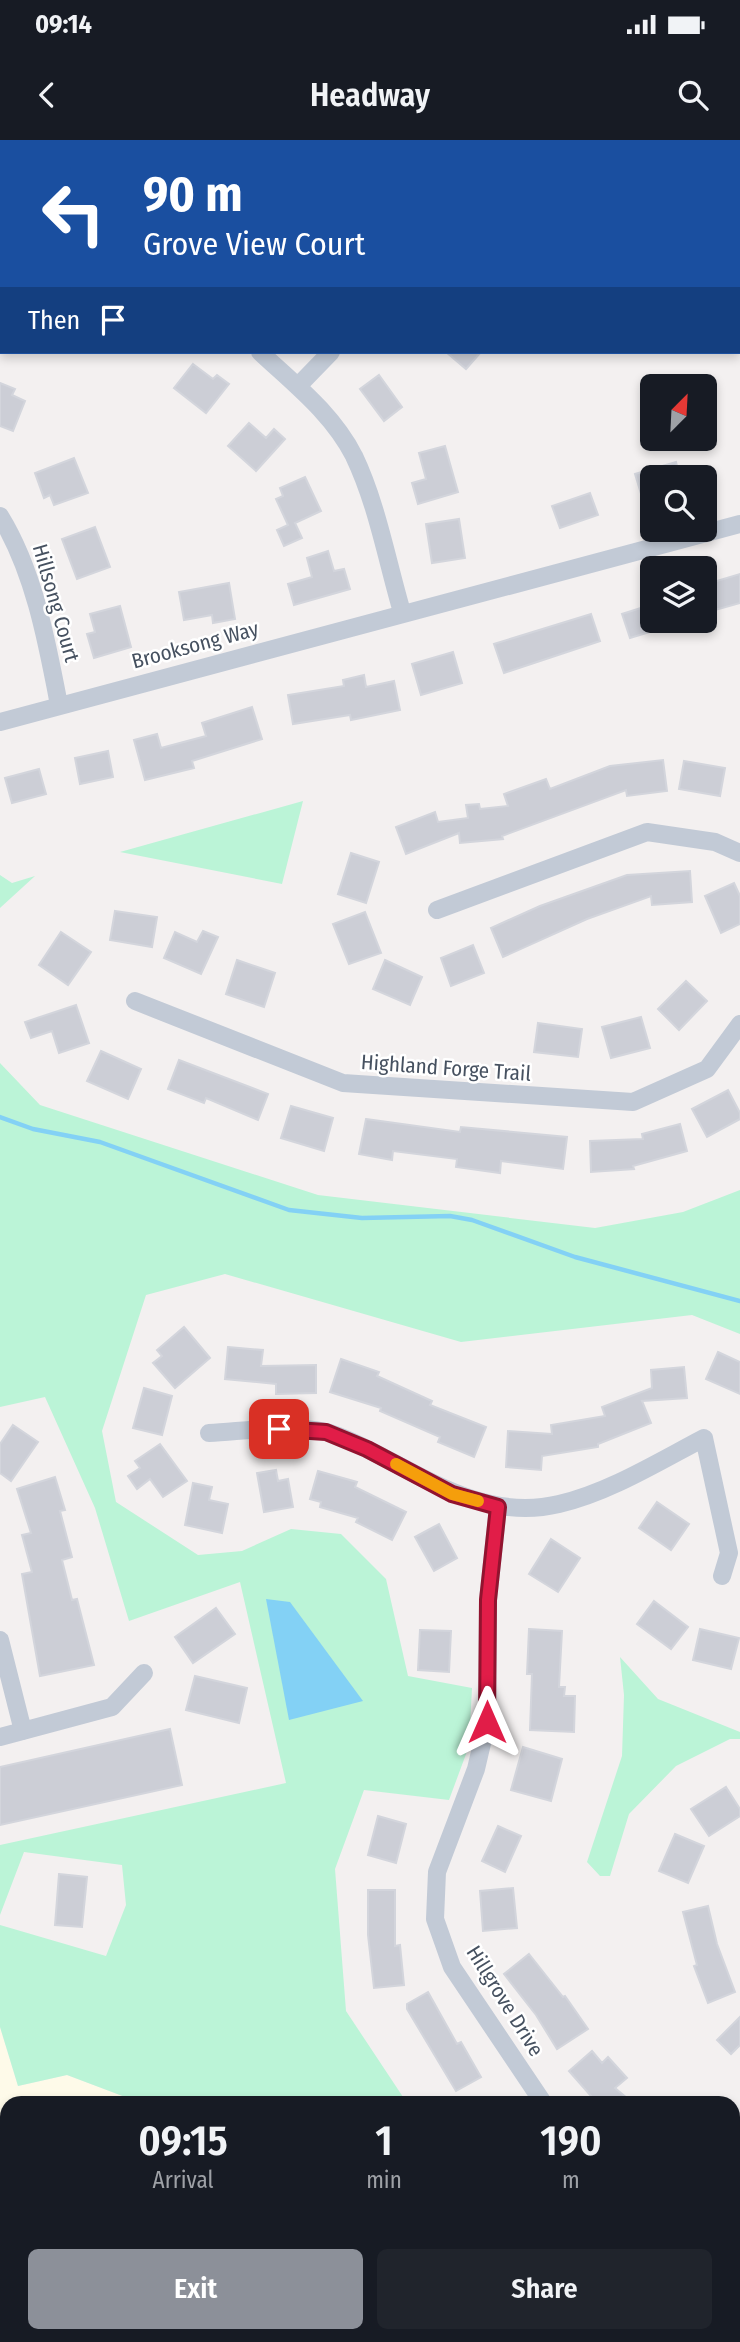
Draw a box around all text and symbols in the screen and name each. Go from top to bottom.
text: 09:14 [35,9,92,40]
icon: back [28,76,66,114]
text: Headway [310,76,430,114]
icon: search [674,76,712,114]
text: 90 m [143,165,243,224]
icon: left [28,168,119,259]
text: Grove View Court [143,225,365,263]
icon: arrive [94,301,132,339]
text: Then [28,305,80,336]
north arrow [640,374,718,452]
map controls [640,374,717,633]
button: search [640,465,717,542]
street label: Hillsong Court [27,541,85,665]
button: layers [640,556,717,633]
street label: Brooksong Way [129,615,262,674]
street label: Highland Forge Trail [360,1049,532,1087]
pin [249,1399,309,1459]
icon: arrive [260,1410,298,1448]
position arrow [450,1685,524,1759]
street label: Hillgrove Drive [461,1941,549,2061]
text: 09:15 [138,2116,228,2166]
text: 1 [375,2116,393,2166]
text: 190 [540,2116,602,2166]
text: Arrival [153,2166,214,2194]
text: min [366,2166,402,2194]
text: m [562,2166,580,2194]
button: Exit [28,2249,363,2329]
button: Share [377,2249,712,2329]

